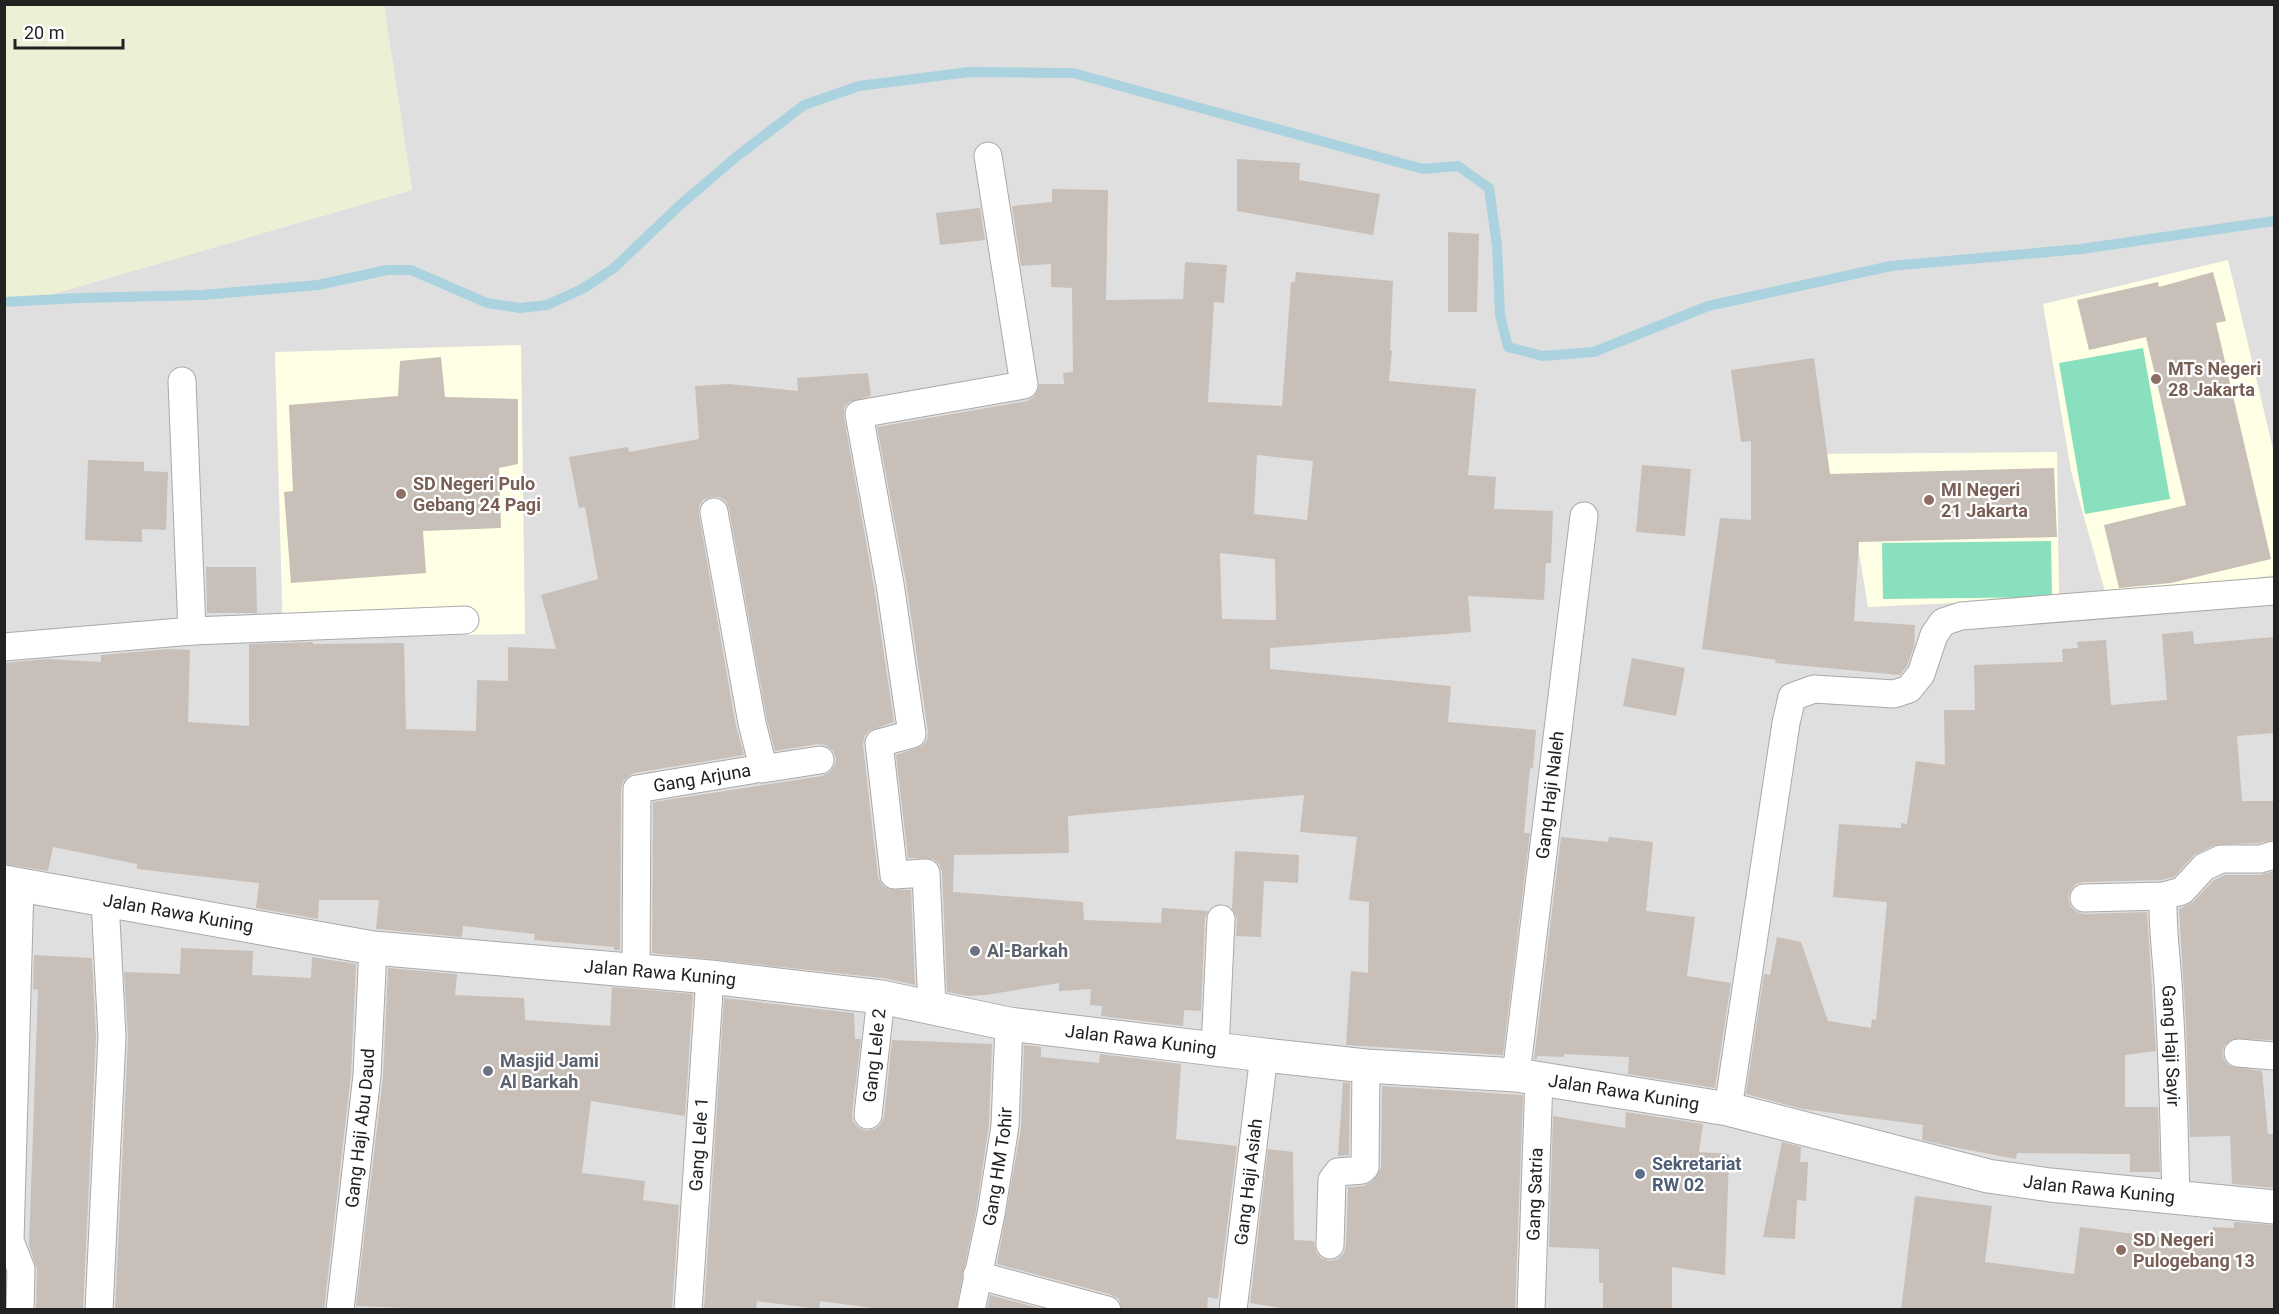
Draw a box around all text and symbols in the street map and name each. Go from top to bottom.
scale bar [15,12,123,50]
text: 20 m [24,22,64,43]
place label: MTs Negeri 28 Jakarta [2168,358,2261,400]
marker: MTs Negeri 28 Jakarta [2149,372,2163,386]
place label: SD Negeri Pulo Gebang 24 Pagi [413,473,541,515]
place label: MI Negeri 21 Jakarta [1941,479,2028,521]
marker: SD Negeri Pulo Gebang 24 Pagi [394,487,408,501]
marker: MI Negeri 21 Jakarta [1922,493,1936,507]
street label: Gang Haji Naleh [1531,730,1568,860]
street label: Gang Arjuna [652,759,752,796]
street label: Jalan Rawa Kuning [101,889,255,936]
place label: Al-Barkah [987,940,1068,961]
marker: Al-Barkah [968,944,982,958]
street label: Jalan Rawa Kuning [583,955,737,990]
street label: Gang Haji Sayir [2158,984,2184,1107]
street label: Gang Lele 2 [858,1007,890,1103]
street label: Jalan Rawa Kuning [1064,1020,1218,1059]
street label: Gang Haji Abu Daud [341,1048,378,1209]
place label: Masjid Jami Al Barkah [500,1050,599,1092]
marker: Masjid Jami Al Barkah [481,1064,495,1078]
street label: Jalan Rawa Kuning [1547,1069,1701,1114]
street label: Gang Lele 1 [685,1097,712,1192]
street label: Gang HM Tohir [978,1107,1016,1228]
street label: Gang Haji Asiah [1230,1117,1266,1246]
street label: Gang Satria [1522,1147,1547,1241]
place label: Sekretariat RW 02 [1652,1153,1741,1195]
marker: Sekretariat RW 02 [1633,1167,1647,1181]
street label: Jalan Rawa Kuning [2022,1170,2176,1207]
place label: SD Negeri Pulogebang 13 [2133,1229,2255,1271]
marker: SD Negeri Pulogebang 13 [2114,1243,2128,1257]

